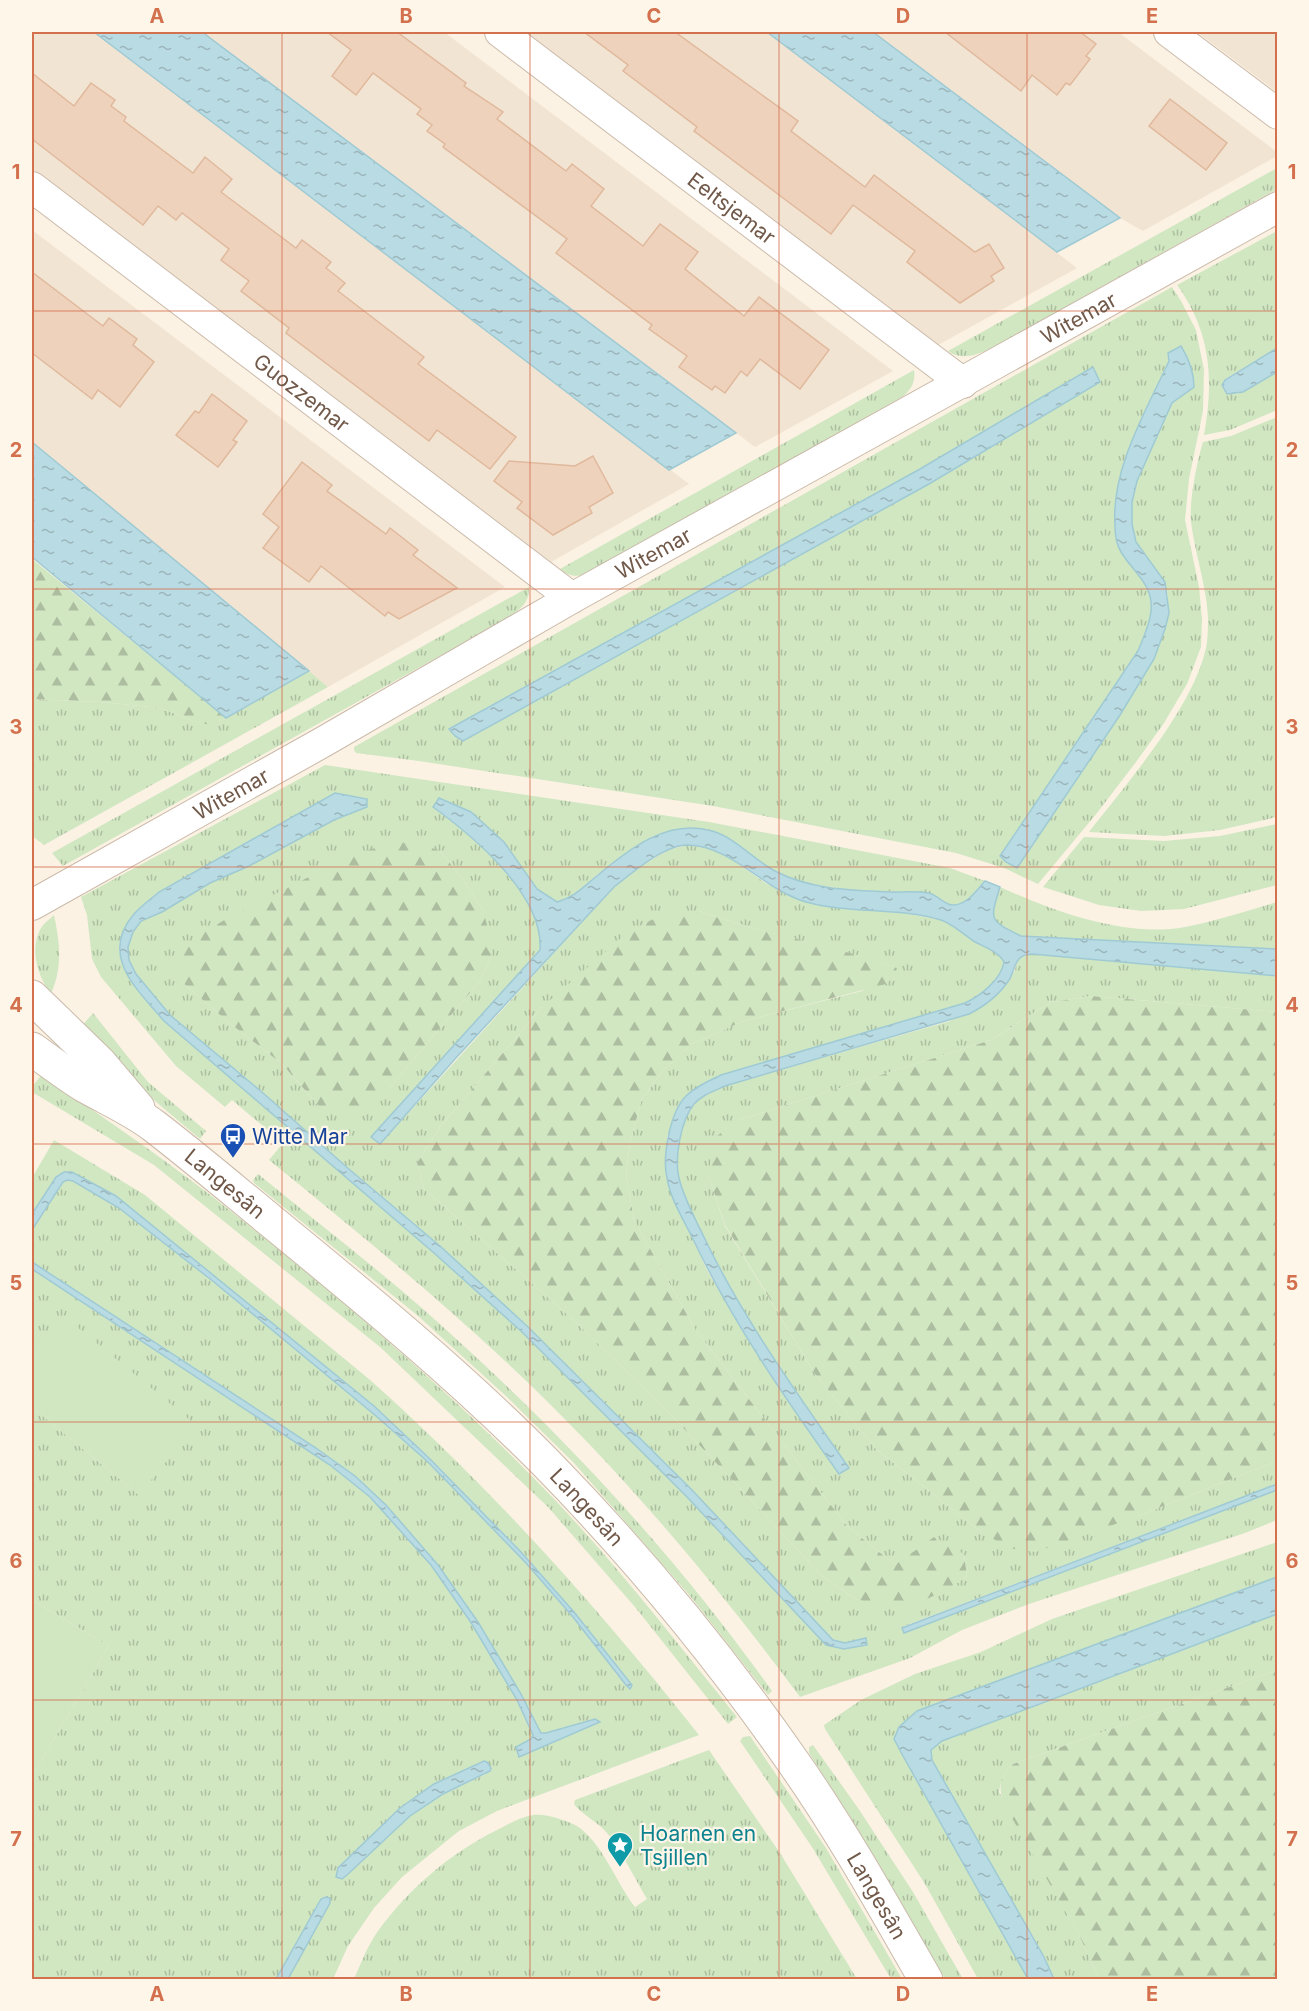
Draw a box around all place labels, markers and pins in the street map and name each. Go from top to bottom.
bus stop icon: Witte Mar [218,1121,248,1159]
place label: Witte Mar [252,1124,348,1149]
place label: Hoarnen en Tsjillen [640,1821,756,1870]
place icon: Hoarnen en Tsjillen [605,1830,635,1868]

